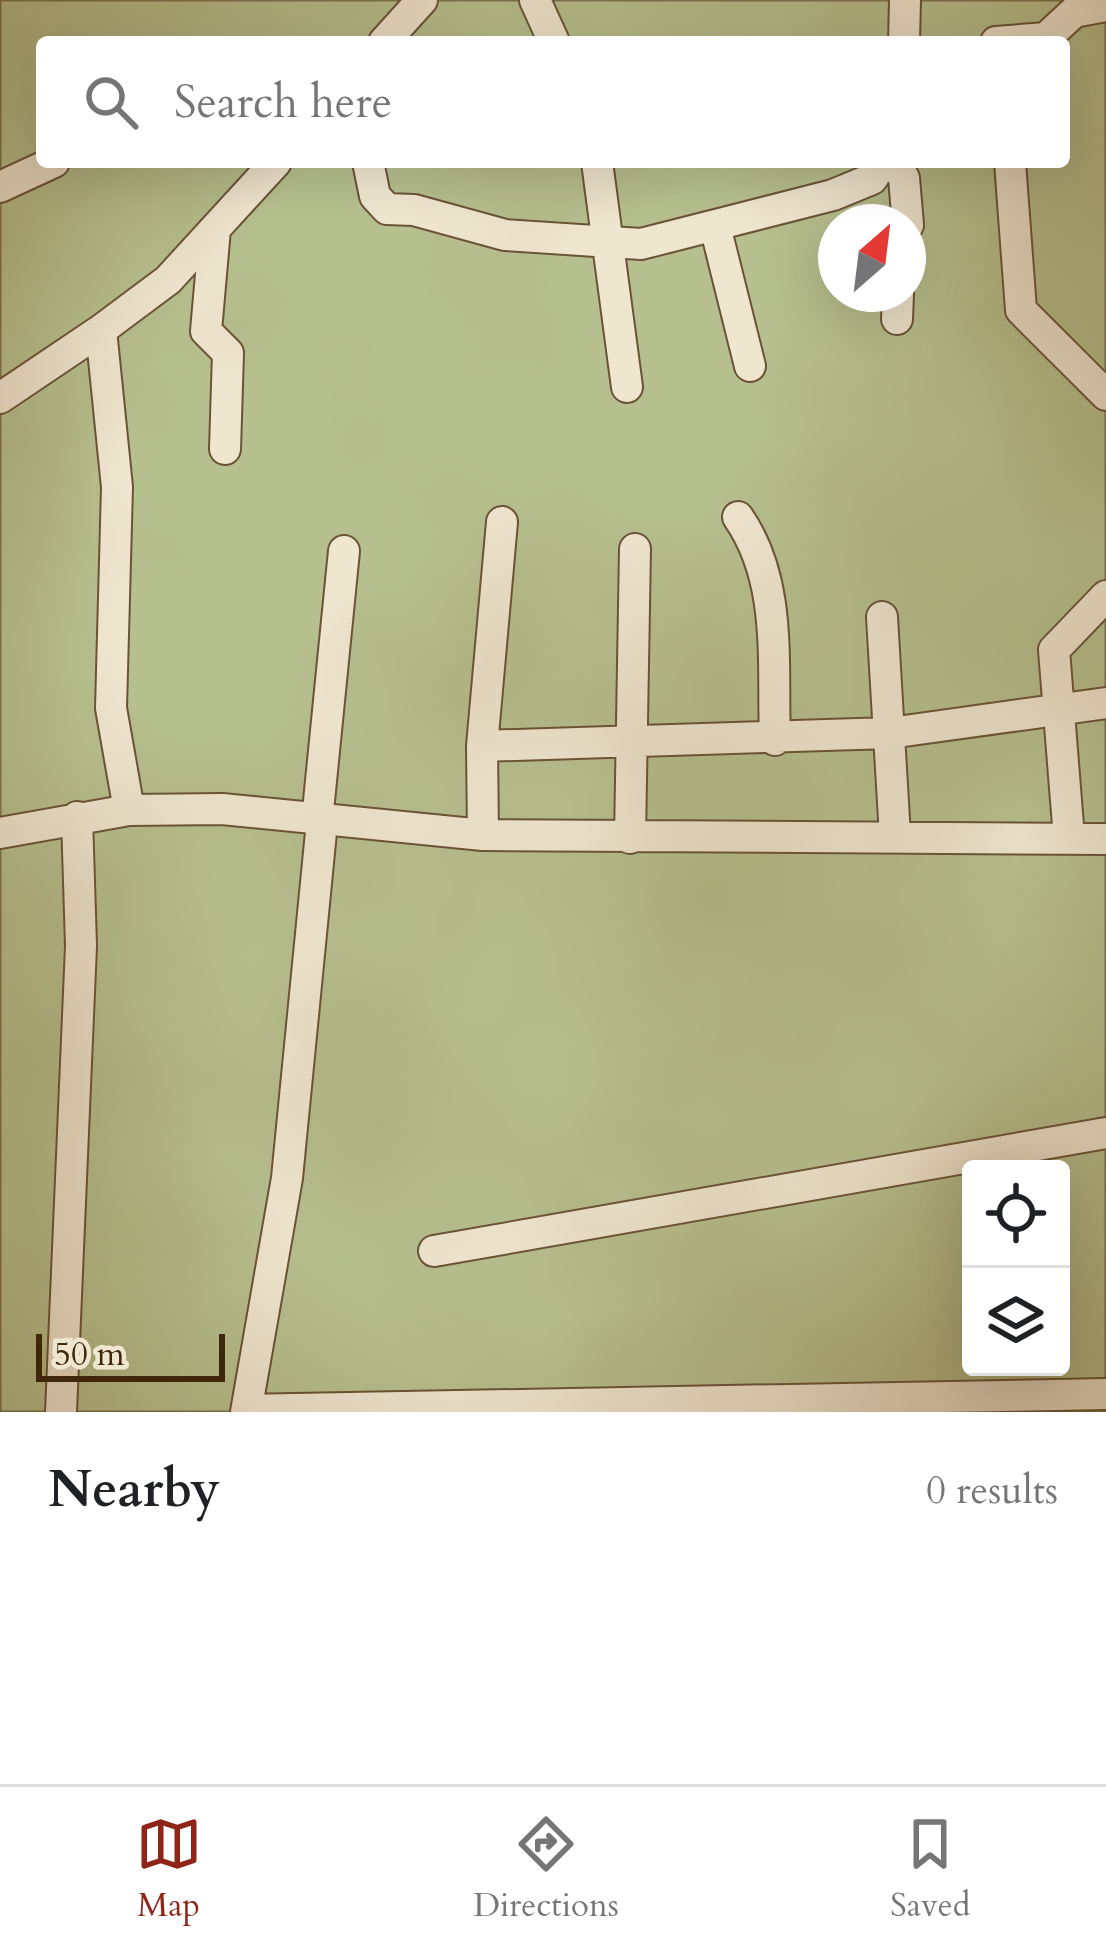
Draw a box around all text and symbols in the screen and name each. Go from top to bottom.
search box [36,36,1070,168]
icon: search [78,69,144,135]
text: Search here [174,72,392,133]
north arrow [818,204,926,312]
map controls [962,1160,1070,1376]
button: locate [962,1160,1070,1268]
button: layers [962,1268,1070,1376]
scale bar [36,1328,225,1381]
text: 50 m [54,1332,125,1377]
text: Nearby [48,1455,220,1525]
text: 0 results [926,1464,1058,1517]
tab: Map [136,1811,202,1928]
tab: Directions [473,1811,619,1928]
tab: Saved [890,1811,970,1928]

